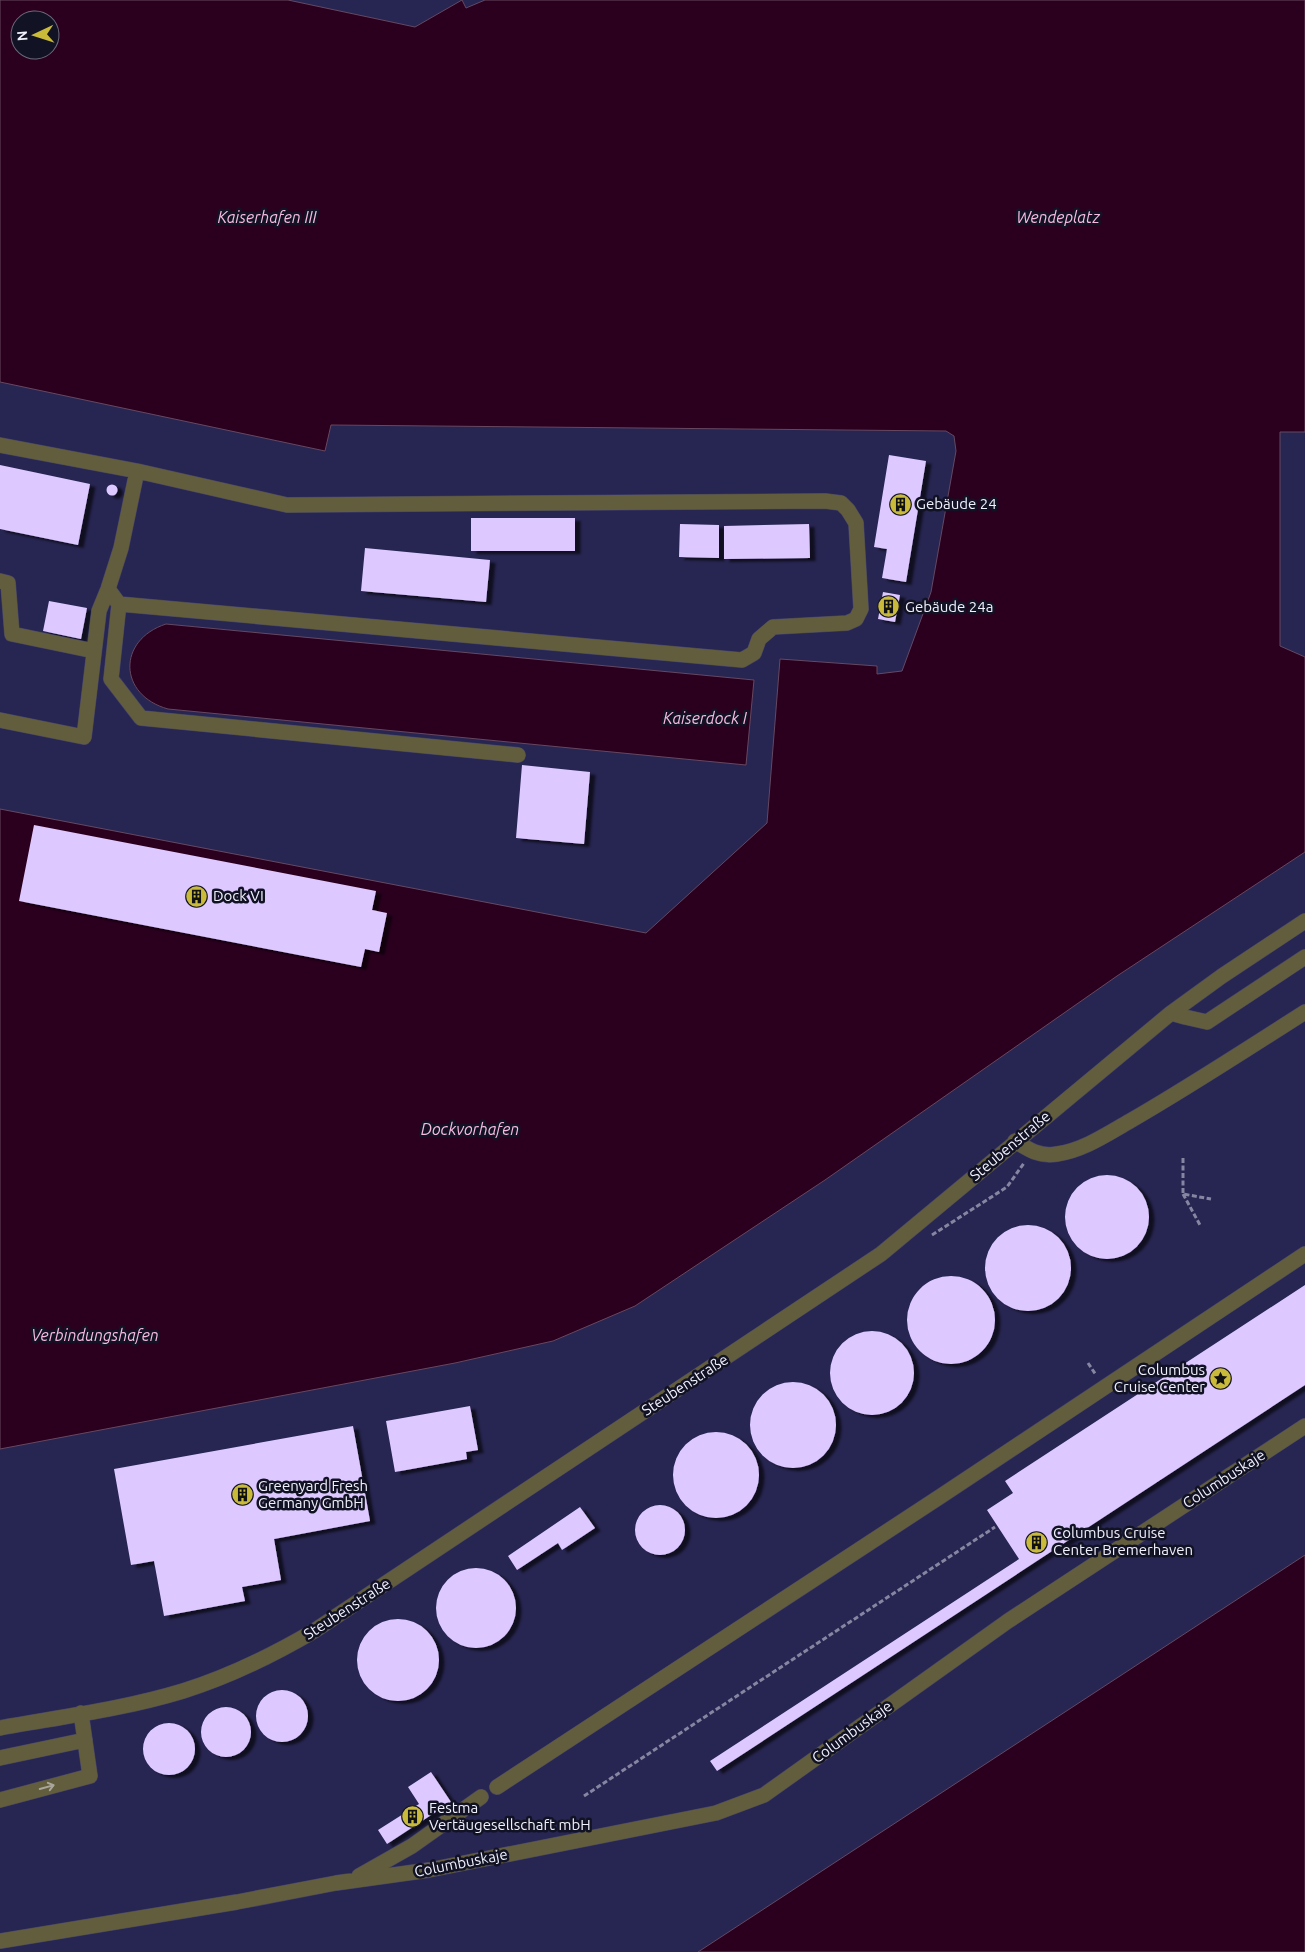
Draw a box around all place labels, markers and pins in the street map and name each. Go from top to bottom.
building icon: Gebäude 24 [888,492,912,516]
place label: Gebäude 24 [916,495,997,512]
building icon: Gebäude 24a [877,595,901,619]
place label: Gebäude 24a [905,598,993,615]
building icon: Dock VI [185,884,209,908]
place label: Dock VI [213,887,264,904]
place label: Columbus Cruise Center [1114,1361,1205,1395]
place icon: Columbus Cruise Center [1209,1367,1233,1391]
place label: Greenyard Fresh Germany GmbH [258,1477,368,1511]
building icon: Greenyard Fresh Germany GmbH [230,1483,254,1507]
place label: Columbus Cruise Center Bremerhaven [1053,1524,1193,1558]
building icon: Columbus Cruise Center Bremerhaven [1025,1530,1049,1554]
place label: Festma Vertäugesellschaft mbH [429,1799,591,1833]
building icon: Festma Vertäugesellschaft mbH [401,1805,425,1829]

